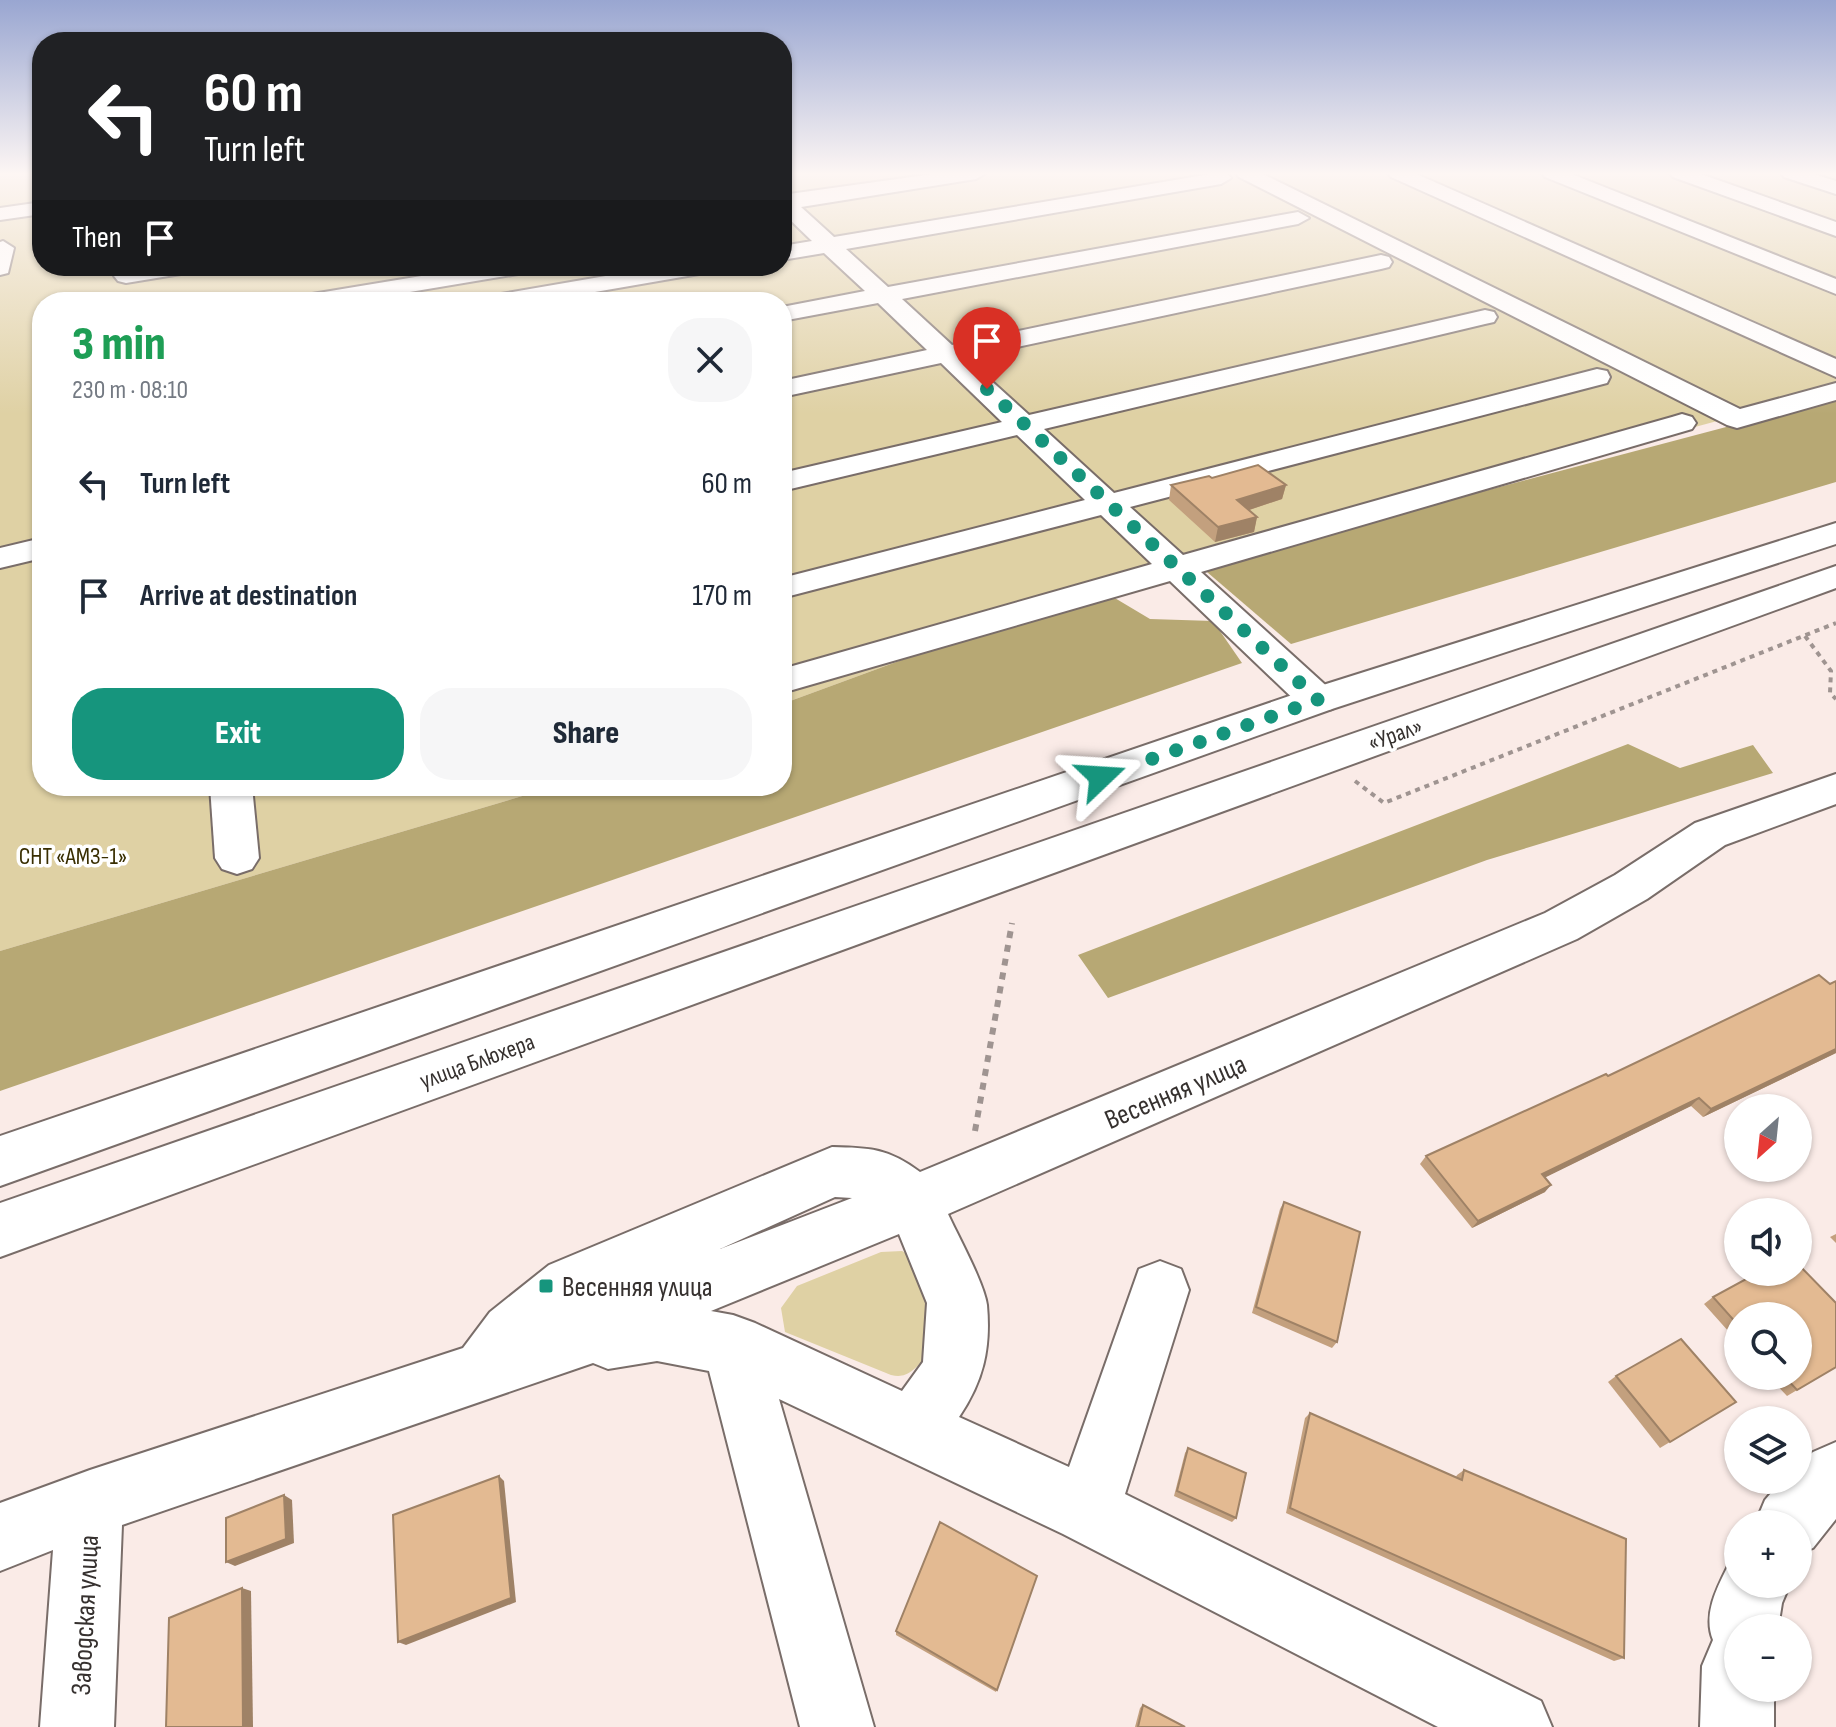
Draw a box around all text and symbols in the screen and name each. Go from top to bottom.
text: 60 m [204,61,303,128]
icon: left [72,64,176,168]
text: Turn left [204,129,305,172]
icon: arrive [138,216,182,260]
text: Then [72,220,122,256]
pin [953,307,1021,389]
text: 3 min [72,316,166,373]
button: close [668,318,752,402]
icon: arrive [965,319,1009,363]
text: 230 m · 08:10 [72,375,188,406]
icon: left [72,462,116,506]
text: Turn left [140,466,230,502]
text: 60 m [701,466,752,502]
icon: arrive [72,574,116,618]
text: Arrive at destination [140,578,357,614]
text: 170 m [692,578,752,614]
button: Exit [72,688,404,780]
button: Share [420,688,752,780]
street label: «Урал» [1364,711,1426,758]
position arrow [1059,735,1143,819]
park label: СНТ «АМЗ-1» [19,842,127,871]
street label: улица Блюхера [416,1027,539,1096]
street label: Весенняя улица [1100,1048,1251,1137]
north arrow [1724,1094,1812,1182]
map controls [1724,1094,1812,1702]
button: sound [1724,1198,1812,1286]
place label: Весенняя улица [562,1271,713,1304]
marker: Весенняя улица [537,1277,555,1295]
button: search [1724,1302,1812,1390]
button: layers [1724,1406,1812,1494]
button: + [1724,1510,1812,1598]
street label: Заводская улица [65,1534,106,1696]
button: − [1724,1614,1812,1702]

